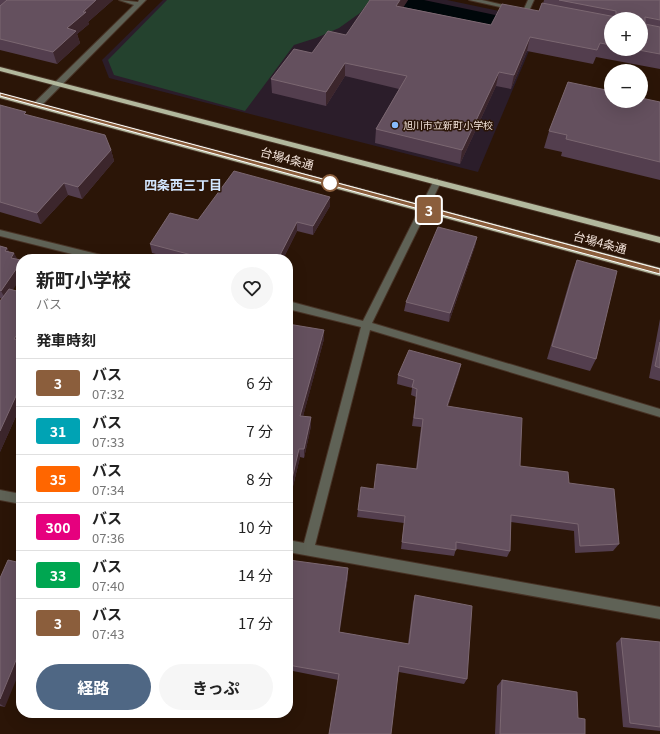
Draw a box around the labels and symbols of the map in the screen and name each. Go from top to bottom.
place label: 旭川市立新町小学校 [403,117,493,132]
marker: 旭川市立新町小学校 [390,120,400,130]
street label: 台場4条通 [259,142,316,173]
unlabelled marker [321,174,339,192]
district label: 四条西三丁目 [144,175,222,194]
line badge: 3 [416,197,442,223]
street label: 台場4条通 [572,226,629,257]

